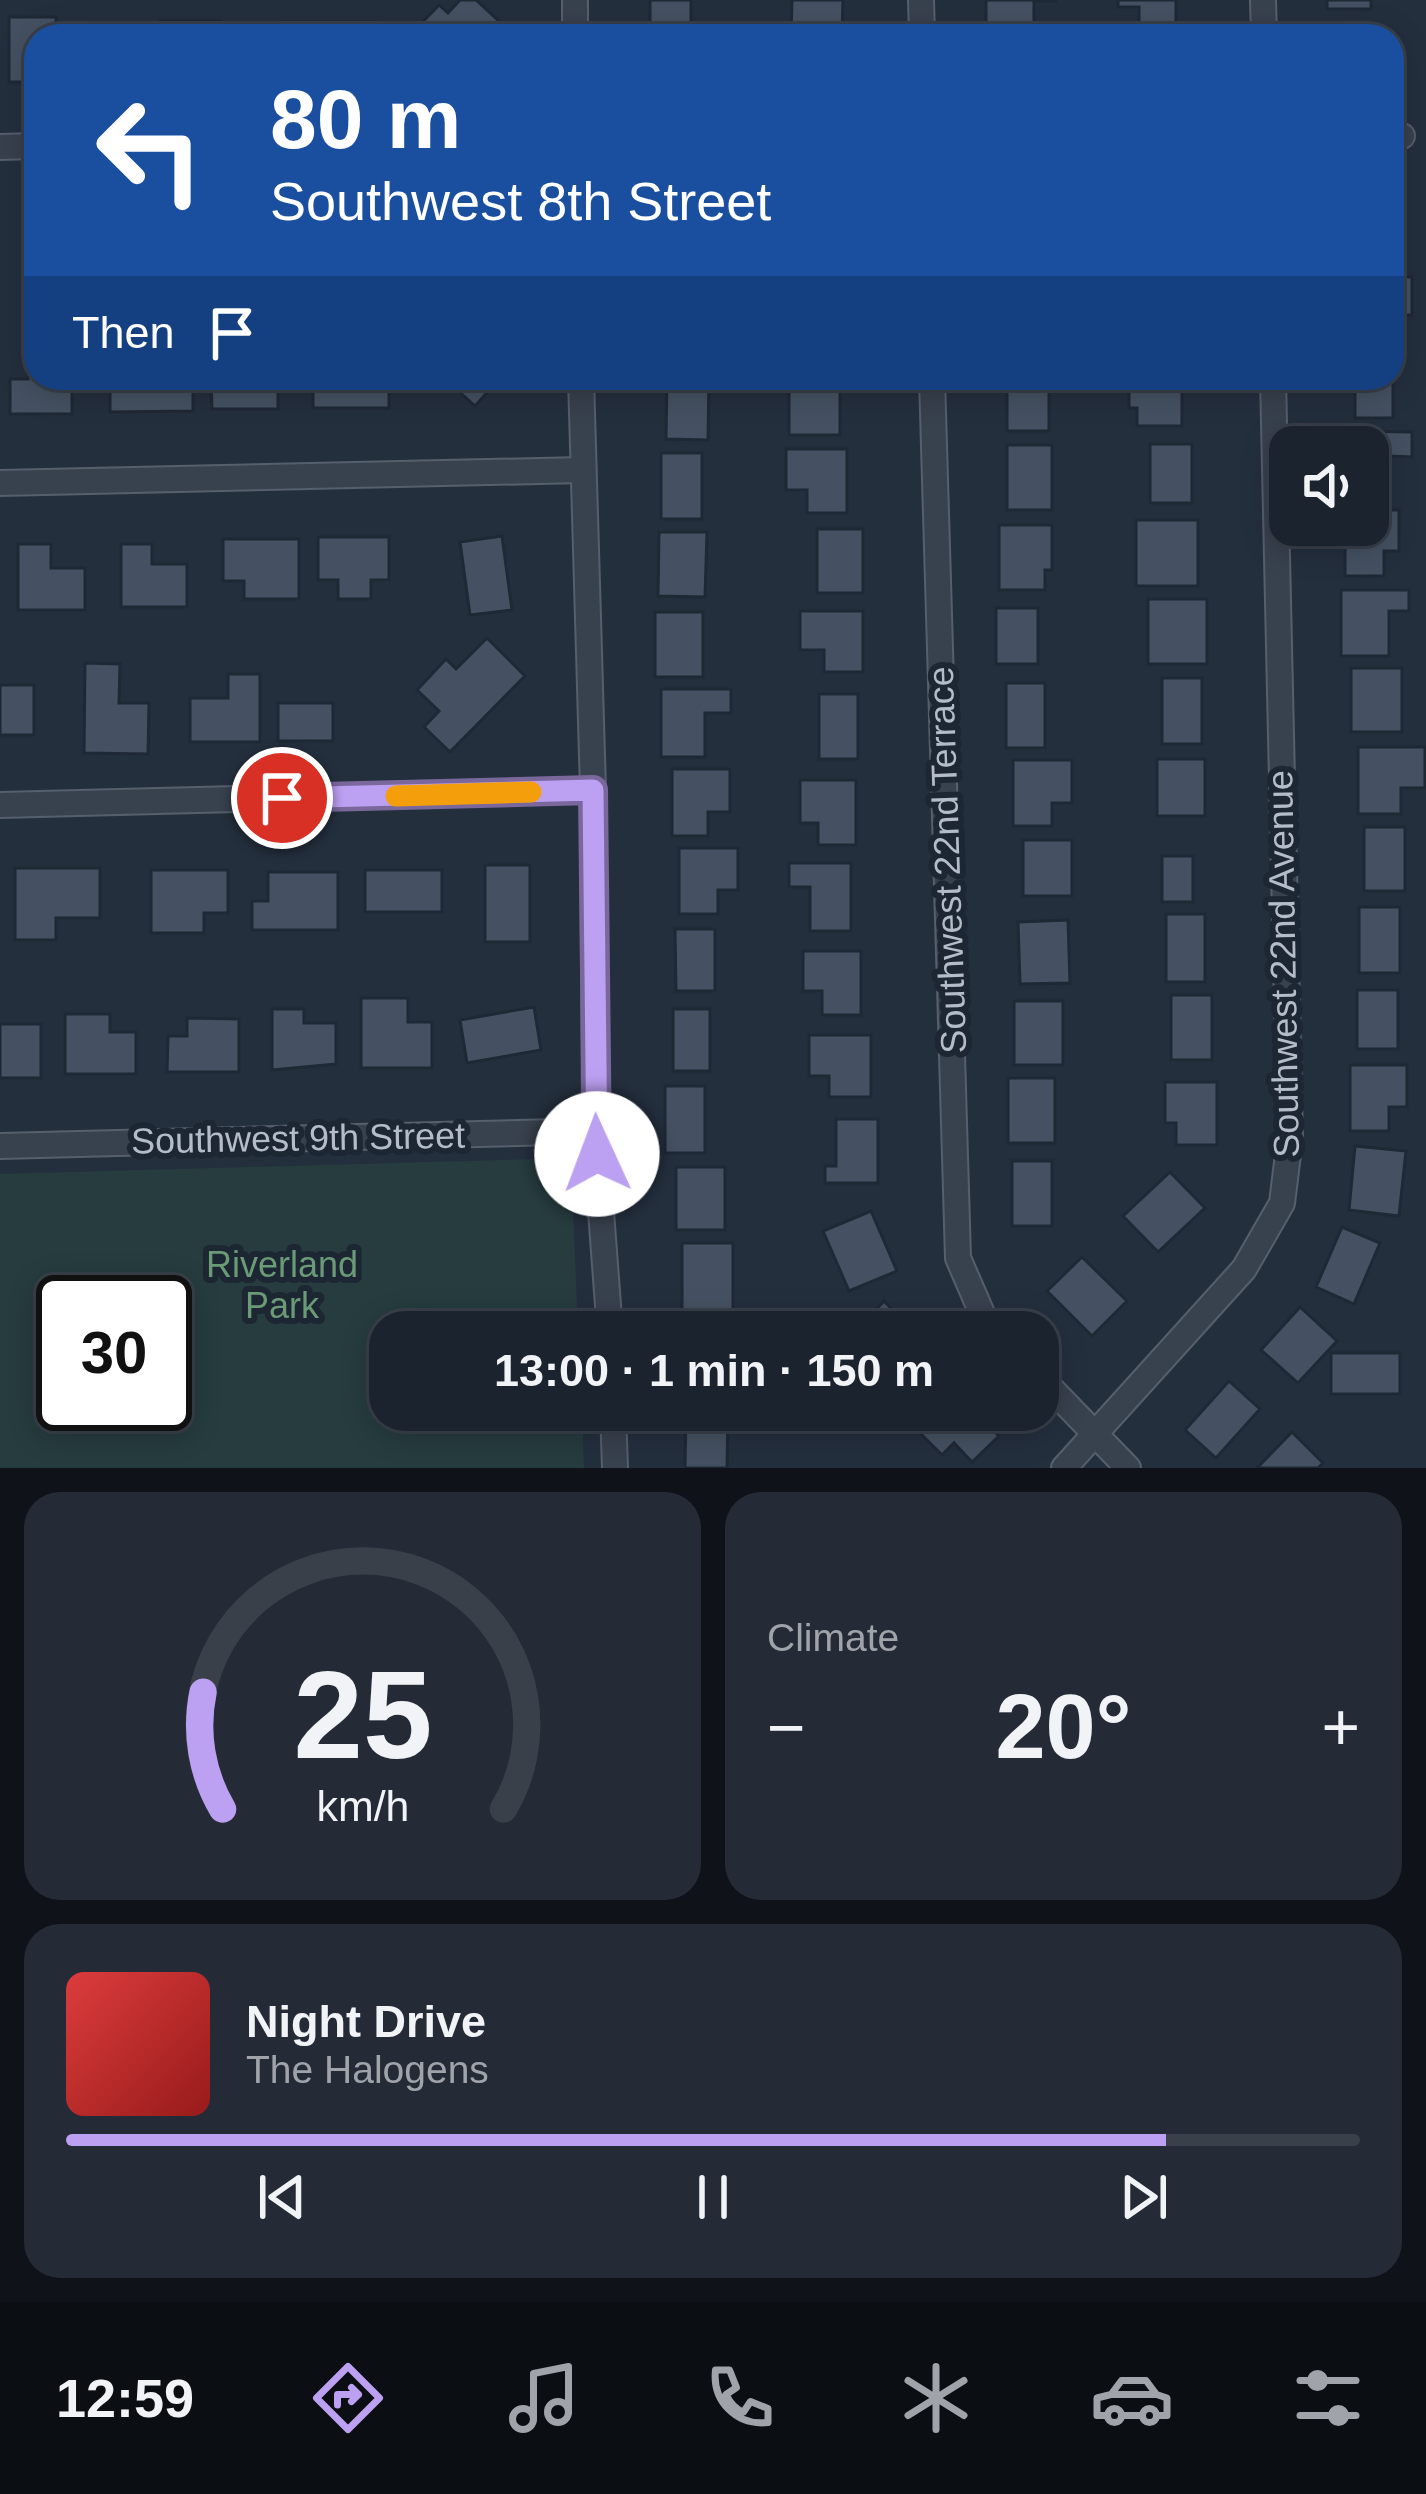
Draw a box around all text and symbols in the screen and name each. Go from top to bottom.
icon: left [72,72,228,228]
text: 80 m [270,72,461,166]
text: Southwest 8th Street [270,171,771,231]
icon: arrive [199,300,265,366]
text: Then [72,307,175,358]
map controls [1269,426,1389,546]
button: sound [1269,426,1389,546]
street label: Southwest 22nd Terrace [920,666,974,1054]
pin [231,747,333,849]
icon: arrive [249,765,315,831]
street label: Southwest 22nd Avenue [1259,770,1307,1158]
position arrow [534,1091,660,1217]
street label: Southwest 9th Street [131,1115,465,1161]
park label: Riverland Park [206,1244,358,1326]
speed limit sign: 30 [36,1275,192,1431]
text: 13:00 · 1 min · 150 m [494,1345,934,1396]
text: Climate [767,1616,899,1659]
text: 25 [293,1645,432,1784]
text: 20° [995,1677,1132,1777]
text: − [767,1690,806,1764]
text: + [1321,1690,1360,1764]
text: km/h [316,1782,409,1830]
text: Night Drive [246,1996,486,2047]
text: The Halogens [246,2048,489,2091]
icon: previous [249,2164,315,2230]
icon: pause [680,2164,746,2230]
icon: next [1111,2164,1177,2230]
icon: directions [306,2356,390,2440]
icon: music [502,2356,586,2440]
icon: phone [698,2356,782,2440]
icon: climate [894,2356,978,2440]
icon: car [1090,2356,1174,2440]
icon: filters [1286,2356,1370,2440]
text: 12:59 [56,2368,194,2428]

